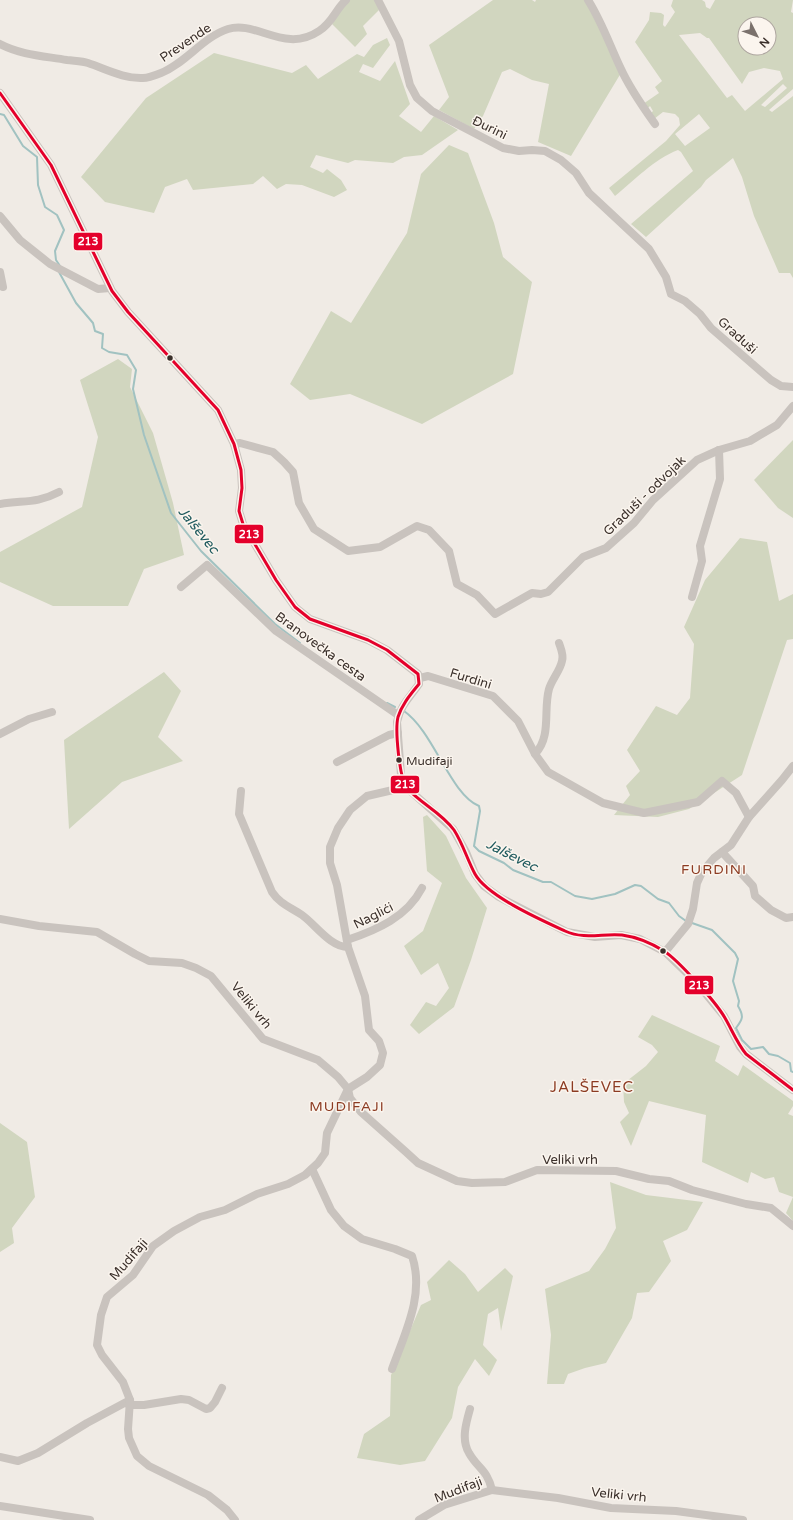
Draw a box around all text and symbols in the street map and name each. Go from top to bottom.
north arrow [737,16,777,56]
street label: Prevende [157,20,214,66]
text: N [756,35,772,50]
street label: Đurini [469,113,510,143]
line badge: 213 [73,232,103,251]
text: 213 [78,235,98,248]
street label: Graduši [714,314,760,358]
unlabelled marker [165,353,175,363]
street label: Graduši - odvojak [600,452,689,539]
water label: Jalševec [175,504,224,558]
line badge: 213 [234,524,264,544]
text: 213 [239,528,259,541]
street label: Branovečka cesta [272,608,369,685]
street label: Furdini [448,665,493,693]
place label: Mudifaji [406,754,452,768]
marker: Mudifaji [394,755,404,765]
line badge: 213 [390,775,420,794]
text: 213 [395,778,415,791]
water label: Jalševec [483,835,542,876]
district label: FURDINI [681,861,747,878]
street label: Naglići [351,899,396,933]
unlabelled marker [658,946,668,956]
line badge: 213 [684,975,714,995]
street label: Veliki vrh [227,979,275,1032]
text: 213 [689,979,709,992]
district label: JALŠEVEC [550,1078,634,1096]
district label: MUDIFAJI [309,1098,385,1115]
street label: Veliki vrh [542,1152,598,1168]
street label: Mudifaji [106,1235,151,1284]
street label: Mudifaji [432,1473,485,1506]
street label: Veliki vrh [590,1484,647,1506]

